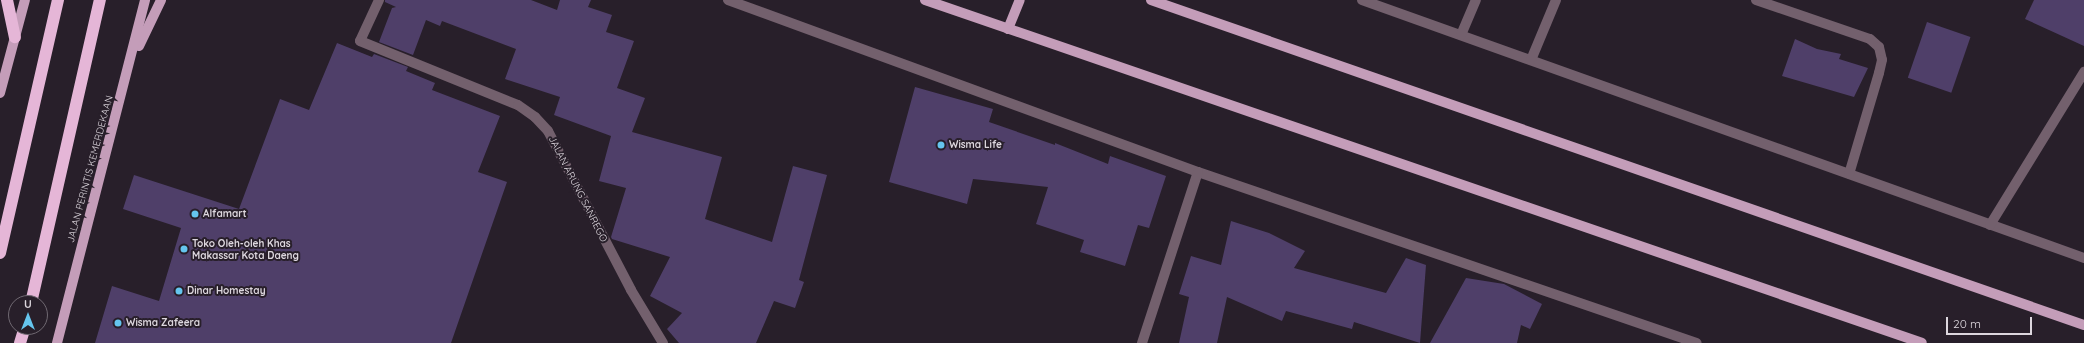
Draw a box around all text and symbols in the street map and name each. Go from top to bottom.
street label: JALAN PERINTIS KEMERDEKAAN [65,94,115,244]
street label: JALAN ARUNG SANREGO [546,134,610,244]
place label: Wisma Life [949,139,1002,151]
marker: Wisma Life [936,140,946,150]
place label: Alfamart [203,208,247,220]
marker: Alfamart [190,209,200,219]
place label: Toko Oleh-oleh Khas Makassar Kota Daeng [192,237,299,260]
marker: Toko Oleh-oleh Khas Makassar Kota Daeng [179,244,189,254]
place label: Dinar Homestay [187,285,265,297]
marker: Dinar Homestay [174,286,184,296]
north arrow [8,295,48,335]
text: U [24,297,32,311]
scale bar [1948,309,2034,335]
text: 20 m [1953,316,1981,331]
place label: Wisma Zafeera [126,317,200,329]
marker: Wisma Zafeera [113,318,123,328]

